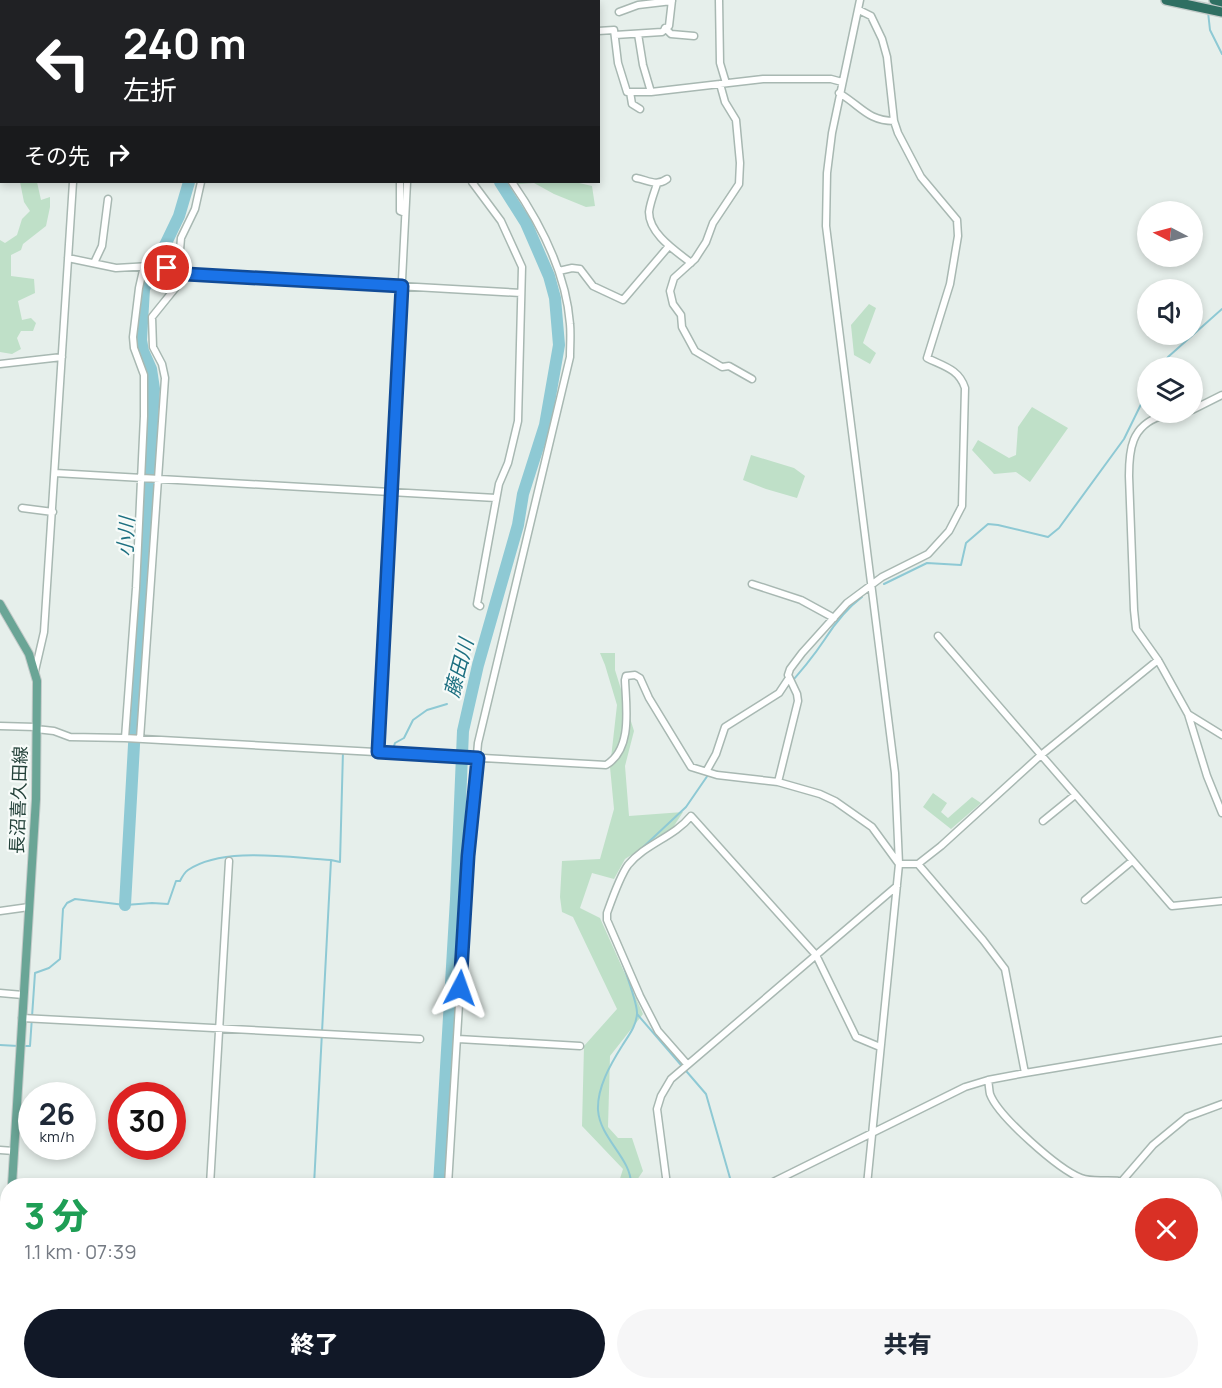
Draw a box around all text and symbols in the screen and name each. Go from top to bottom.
text: 240 m [123,14,247,72]
icon: left [24,24,102,102]
text: 左折 [123,71,177,108]
icon: right [102,138,135,171]
text: その先 [24,141,90,171]
north arrow [1137,201,1203,267]
map controls [1137,201,1203,423]
pin [141,242,192,293]
icon: arrive [150,251,183,284]
button: sound [1137,279,1203,345]
button: layers [1137,357,1203,423]
water label: 小川 [111,514,140,558]
water label: 藤田川 [438,633,480,700]
street label: 長沼喜久田線 [4,746,32,854]
position arrow [428,956,492,1020]
speed limit sign: 30 [108,1082,186,1160]
text: 26 [39,1093,75,1134]
text: km/h [40,1126,74,1147]
text: 3 分 [24,1191,88,1240]
button: close [1135,1198,1198,1261]
text: 1.1 km · 07:39 [24,1238,137,1265]
button: 終了 [24,1309,605,1378]
button: 共有 [617,1309,1198,1378]

